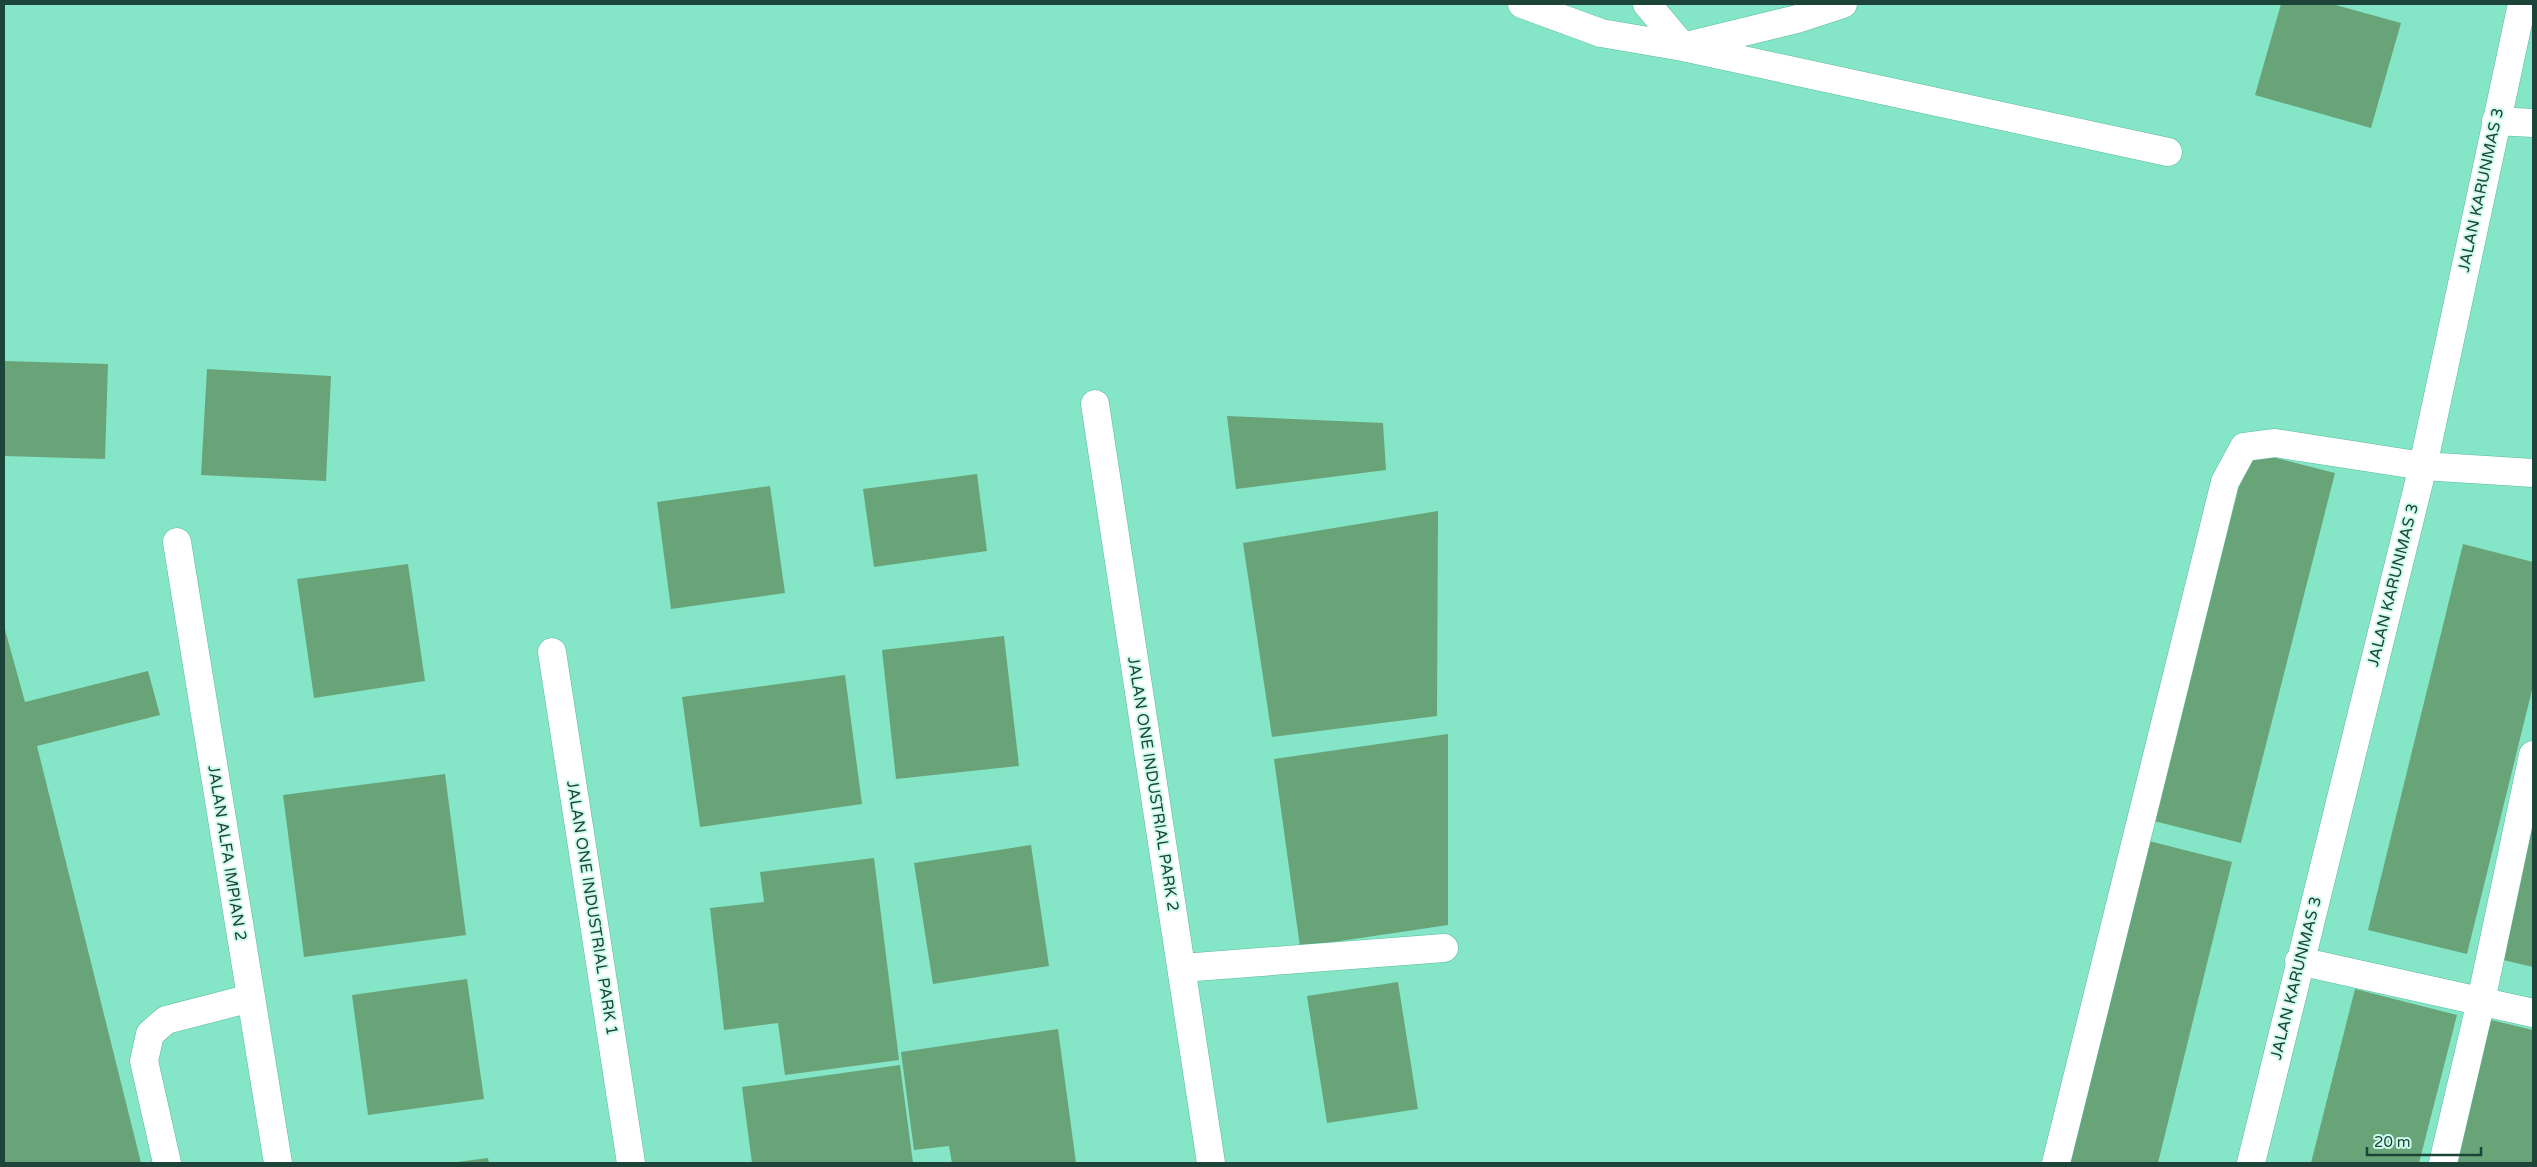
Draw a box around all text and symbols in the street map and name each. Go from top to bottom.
street label: JALAN KARUNMAS 3 [2454,106,2508,274]
street label: JALAN KARUNMAS 3 [2363,501,2423,669]
street label: JALAN ONE INDUSTRIAL PARK 2 [1123,655,1183,913]
street label: JALAN ALFA IMPIAN 2 [203,764,251,942]
street label: JALAN ONE INDUSTRIAL PARK 1 [562,779,622,1037]
street label: JALAN KARUNMAS 3 [2266,894,2326,1062]
scale bar [2367,1124,2481,1156]
text: 20 m [2374,1133,2411,1151]

